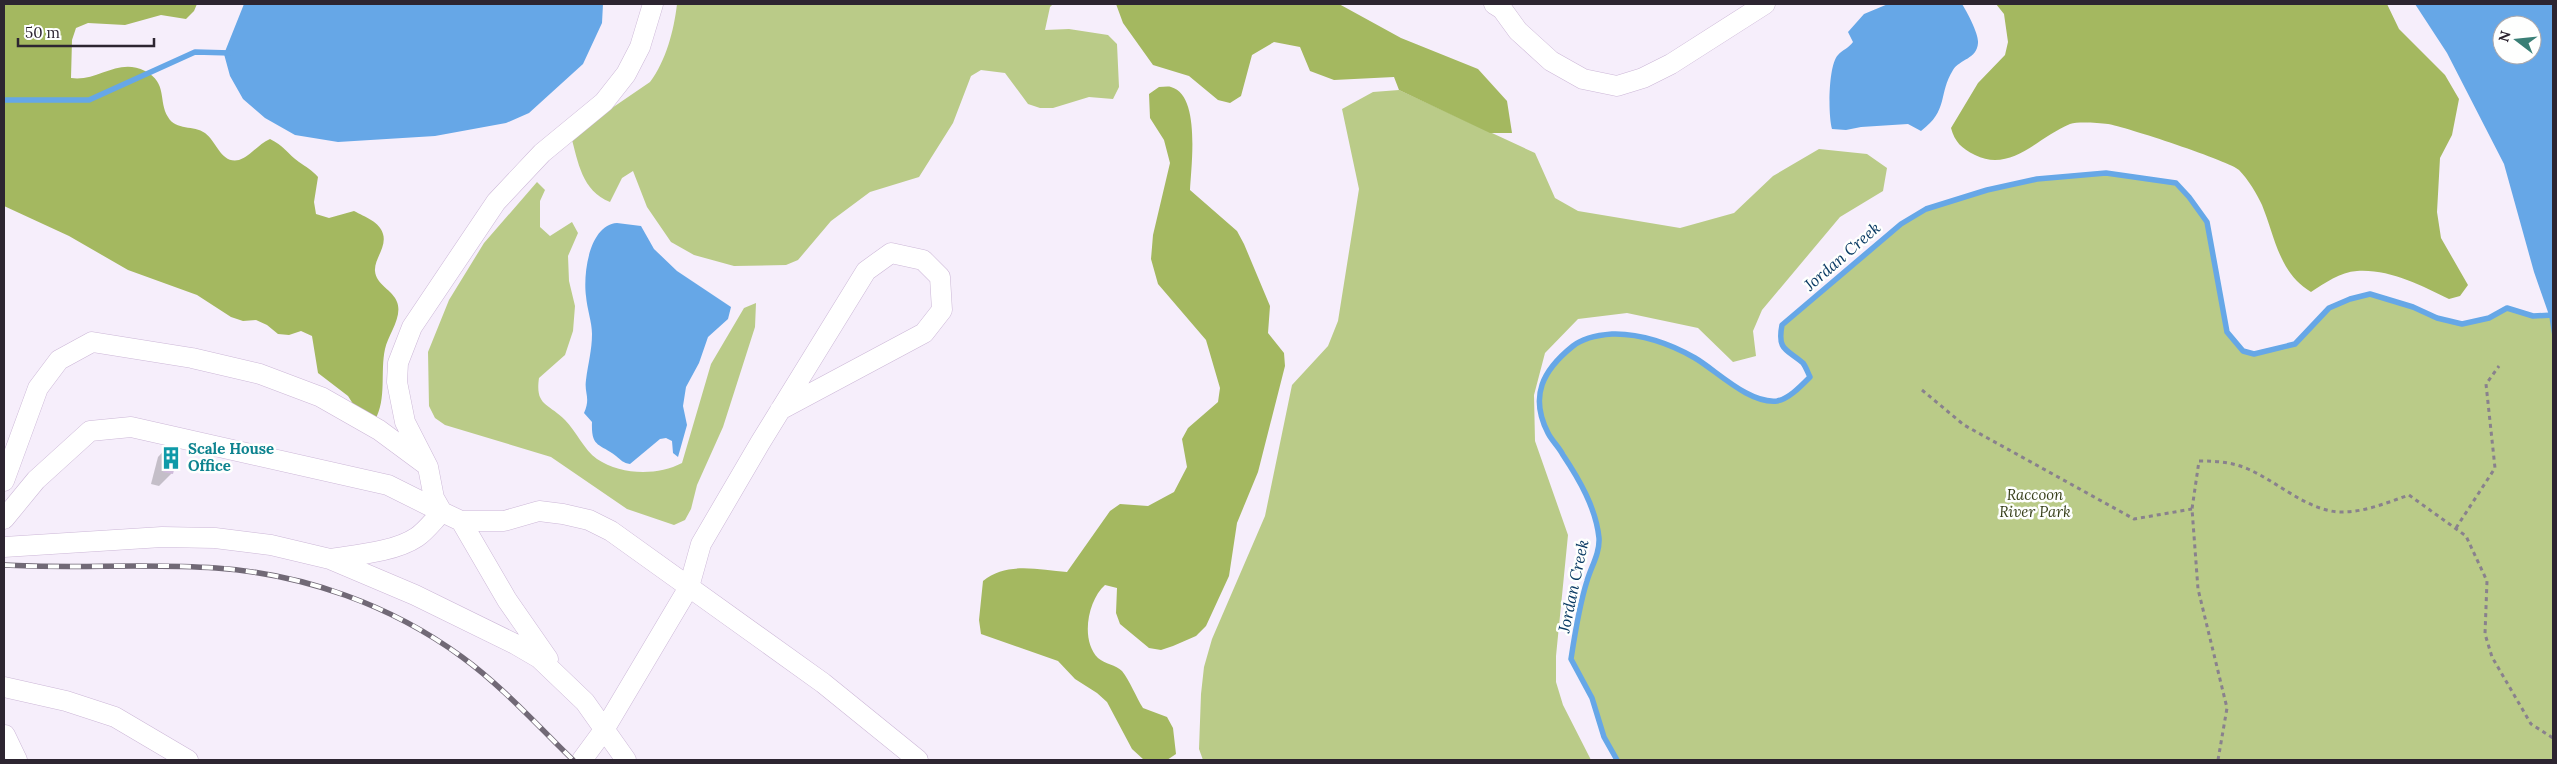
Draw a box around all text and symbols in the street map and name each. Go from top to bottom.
scale bar [18,15,154,47]
north arrow [2492,15,2542,65]
text: 50 m [25,23,60,42]
text: N [2494,29,2515,44]
water label: Jordan Creek [1799,218,1884,295]
place label: Scale House Office [188,439,274,475]
building icon: Scale House Office [158,445,184,471]
park label: Raccoon River Park [1999,485,2071,521]
water label: Jordan Creek [1553,538,1593,635]

